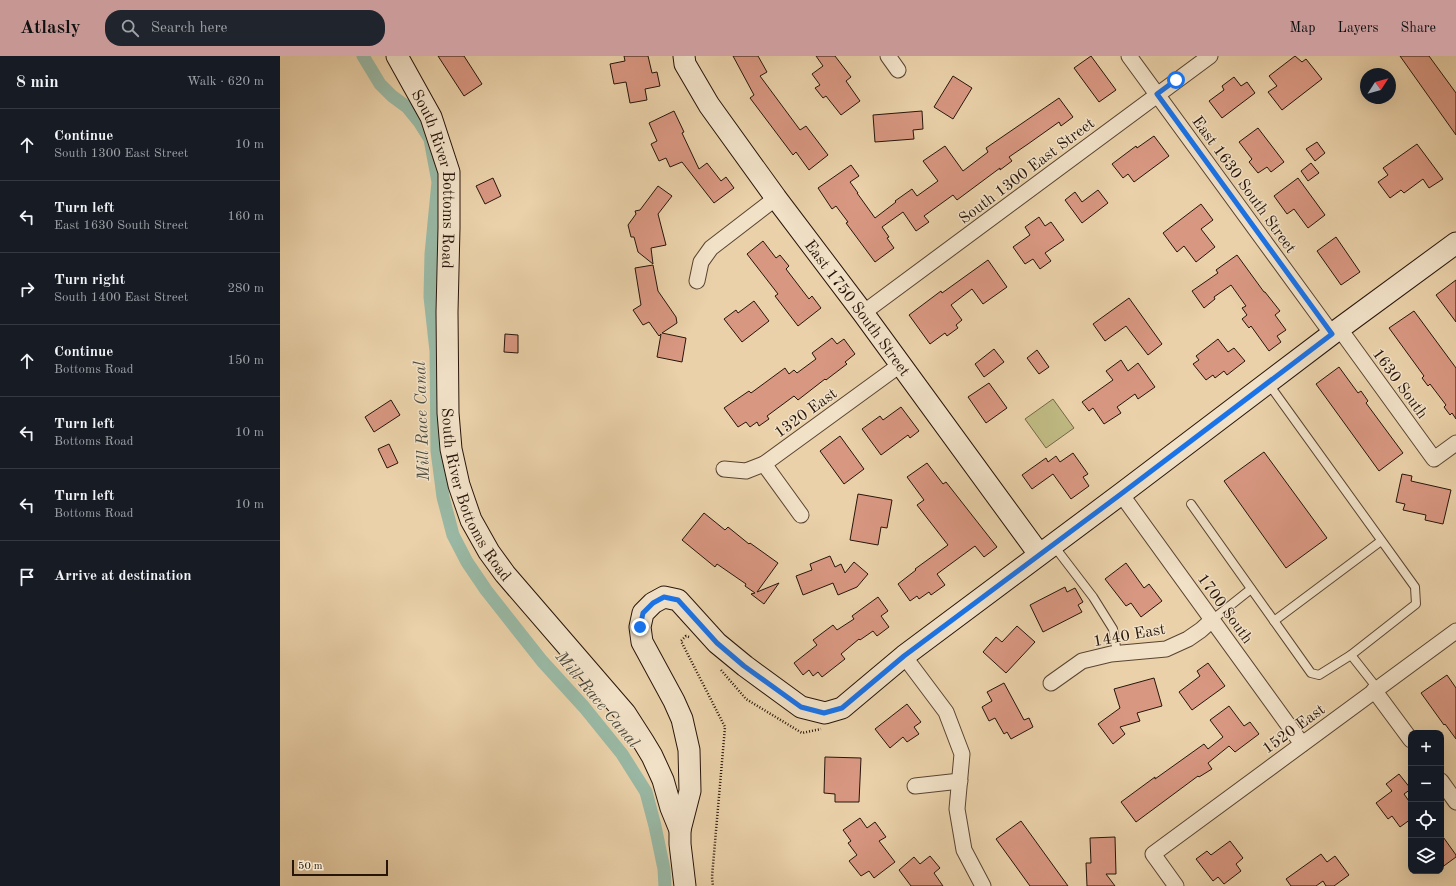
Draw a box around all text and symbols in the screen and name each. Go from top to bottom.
search box [105,10,385,46]
icon: search [119,17,141,39]
text: Atlasly [20,19,81,38]
text: Search here [151,21,228,36]
text: Map [1290,21,1316,35]
text: Layers [1338,21,1379,35]
text: Share [1401,21,1436,35]
north arrow [1360,68,1396,104]
route start [1167,71,1185,89]
text: 8 min [16,74,59,91]
text: Walk · 620 m [187,75,264,88]
street label: South River Bottoms Road [407,88,455,269]
street label: East 1630 South Street [1188,114,1299,257]
street label: South 1300 East Street [956,115,1098,228]
text: Continue [54,129,113,144]
icon: ahead [16,134,38,156]
text: 10 m [235,138,264,151]
text: South 1300 East Street [54,147,188,160]
text: Turn left [54,201,114,216]
icon: left [16,206,38,228]
text: 160 m [227,210,264,223]
text: East 1630 South Street [54,219,188,232]
street label: East 1750 South Street [801,238,912,380]
text: Turn right [54,273,125,288]
icon: right [16,278,38,300]
text: 280 m [227,282,264,295]
text: South 1400 East Street [54,291,188,304]
text: Continue [54,345,113,360]
street label: 1630 South [1369,346,1430,422]
icon: ahead [16,350,38,372]
text: 150 m [227,354,264,367]
water label: Mill Race Canal [412,361,433,482]
text: Bottoms Road [54,363,134,376]
street label: 1320 East [772,385,841,442]
street label: South River Bottoms Road [438,408,513,585]
text: Turn left [54,417,114,432]
icon: left [16,422,38,444]
text: 10 m [235,426,264,439]
text: Bottoms Road [54,435,134,448]
text: Turn left [54,489,114,504]
icon: left [16,494,38,516]
text: 10 m [235,498,264,511]
text: Bottoms Road [54,507,134,520]
icon: arrive [16,566,38,588]
text: Arrive at destination [54,569,192,584]
street label: 1700 South [1194,571,1255,647]
route end [631,618,649,636]
street label: 1440 East [1092,622,1167,650]
water label: Mill Race Canal [551,648,642,751]
street label: 1520 East [1260,701,1329,758]
map controls [1408,730,1444,874]
button: + [1408,730,1444,766]
button: − [1408,766,1444,802]
button: locate [1408,802,1444,838]
button: layers [1408,838,1444,874]
scale bar [292,858,388,877]
text: 50 m [298,861,323,872]

